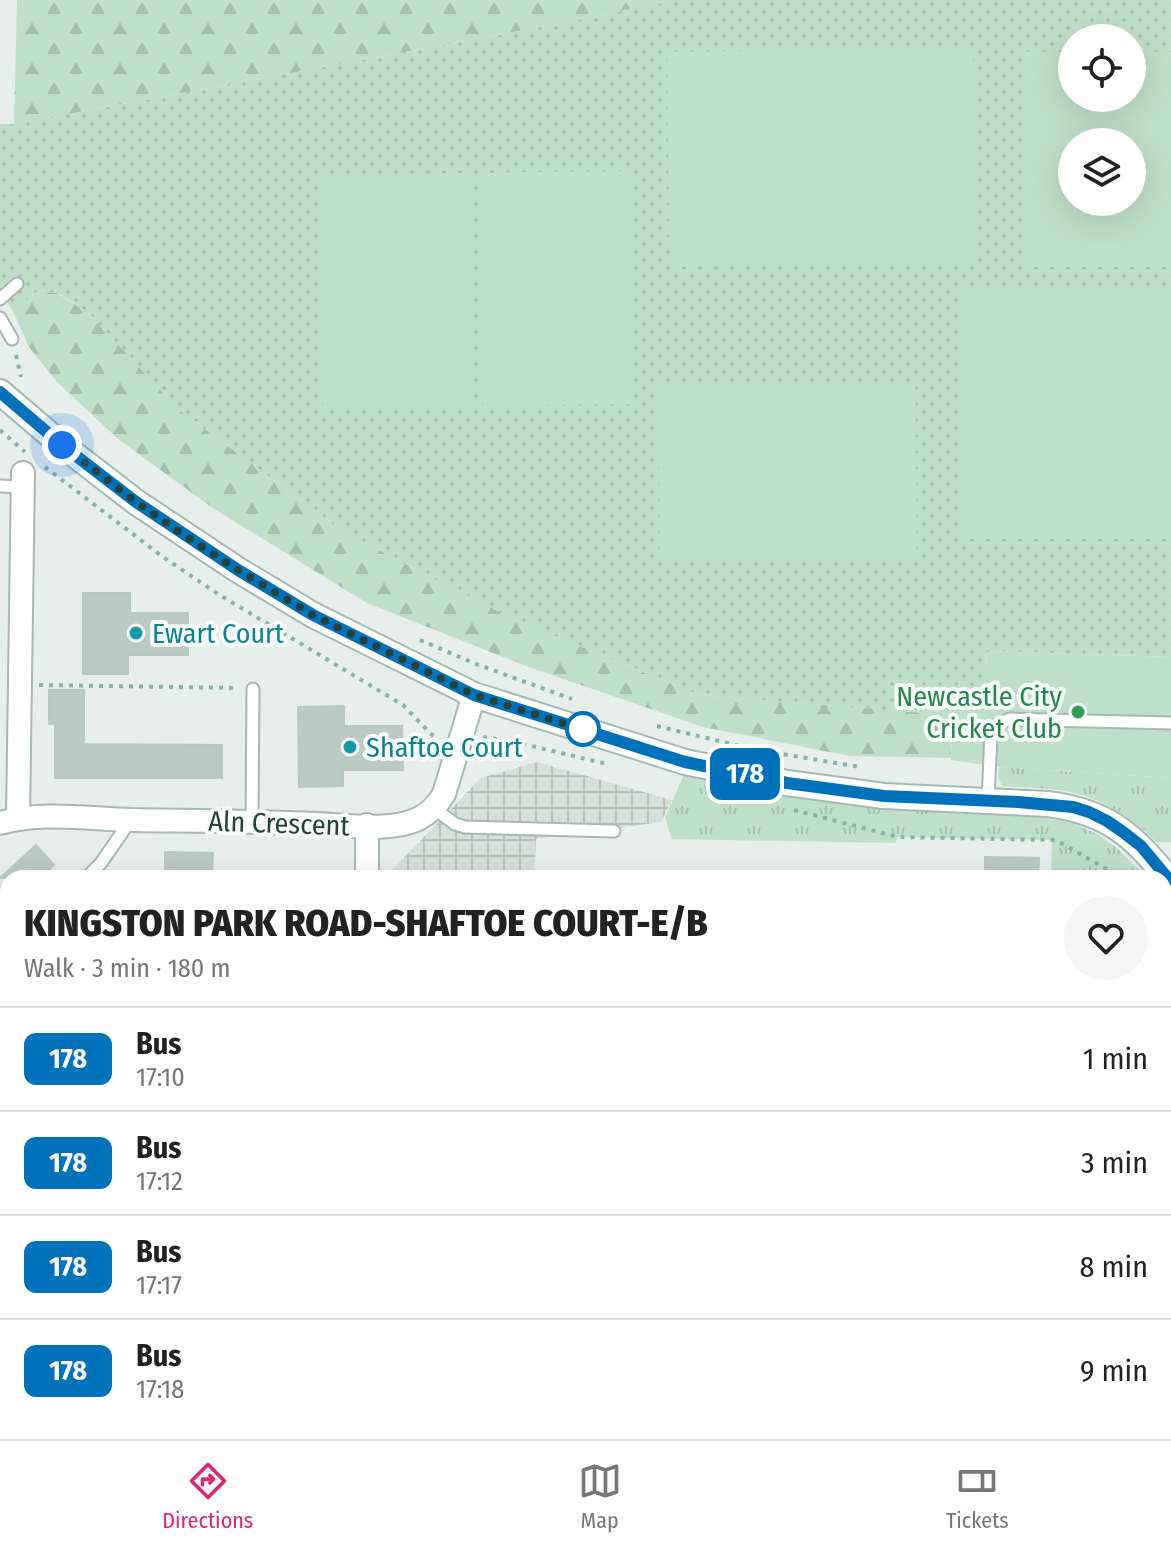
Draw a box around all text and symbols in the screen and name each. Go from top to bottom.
map controls [1058,24,1146,216]
button: locate [1058,24,1146,112]
button: layers [1058,128,1146,216]
your location [42,425,82,465]
place label: Ewart Court [152,617,285,650]
marker: Ewart Court [127,624,145,642]
place label: Newcastle City Cricket Club [896,680,1063,745]
marker: Newcastle City Cricket Club [1069,703,1087,721]
unlabelled marker [566,712,600,746]
place label: Shaftoe Court [366,731,524,764]
marker: Shaftoe Court [341,738,359,756]
line badge: 178 [699,748,791,800]
text: 178 [726,757,764,790]
street label: Aln Crescent [208,805,351,842]
button: heart [1064,896,1148,980]
text: KINGSTON PARK ROAD-SHAFTOE COURT-E/B [24,900,708,946]
text: Walk · 3 min · 180 m [24,953,231,984]
text: Bus [136,1026,181,1062]
text: 1 min [1083,1041,1148,1077]
text: 178 [49,1042,87,1075]
text: 17:10 [136,1062,185,1093]
text: Bus [136,1130,181,1166]
text: 3 min [1081,1145,1148,1181]
text: 178 [49,1146,87,1179]
text: 17:12 [136,1166,183,1197]
text: Bus [136,1234,181,1270]
text: 8 min [1080,1249,1148,1285]
text: 178 [49,1250,87,1283]
text: 17:17 [136,1270,182,1301]
text: Bus [136,1338,181,1374]
text: 9 min [1080,1353,1148,1389]
text: 178 [49,1354,87,1387]
text: 17:18 [136,1374,184,1405]
tab: Directions [162,1459,253,1534]
tab: Map [578,1459,622,1534]
tab: Tickets [946,1459,1009,1534]

